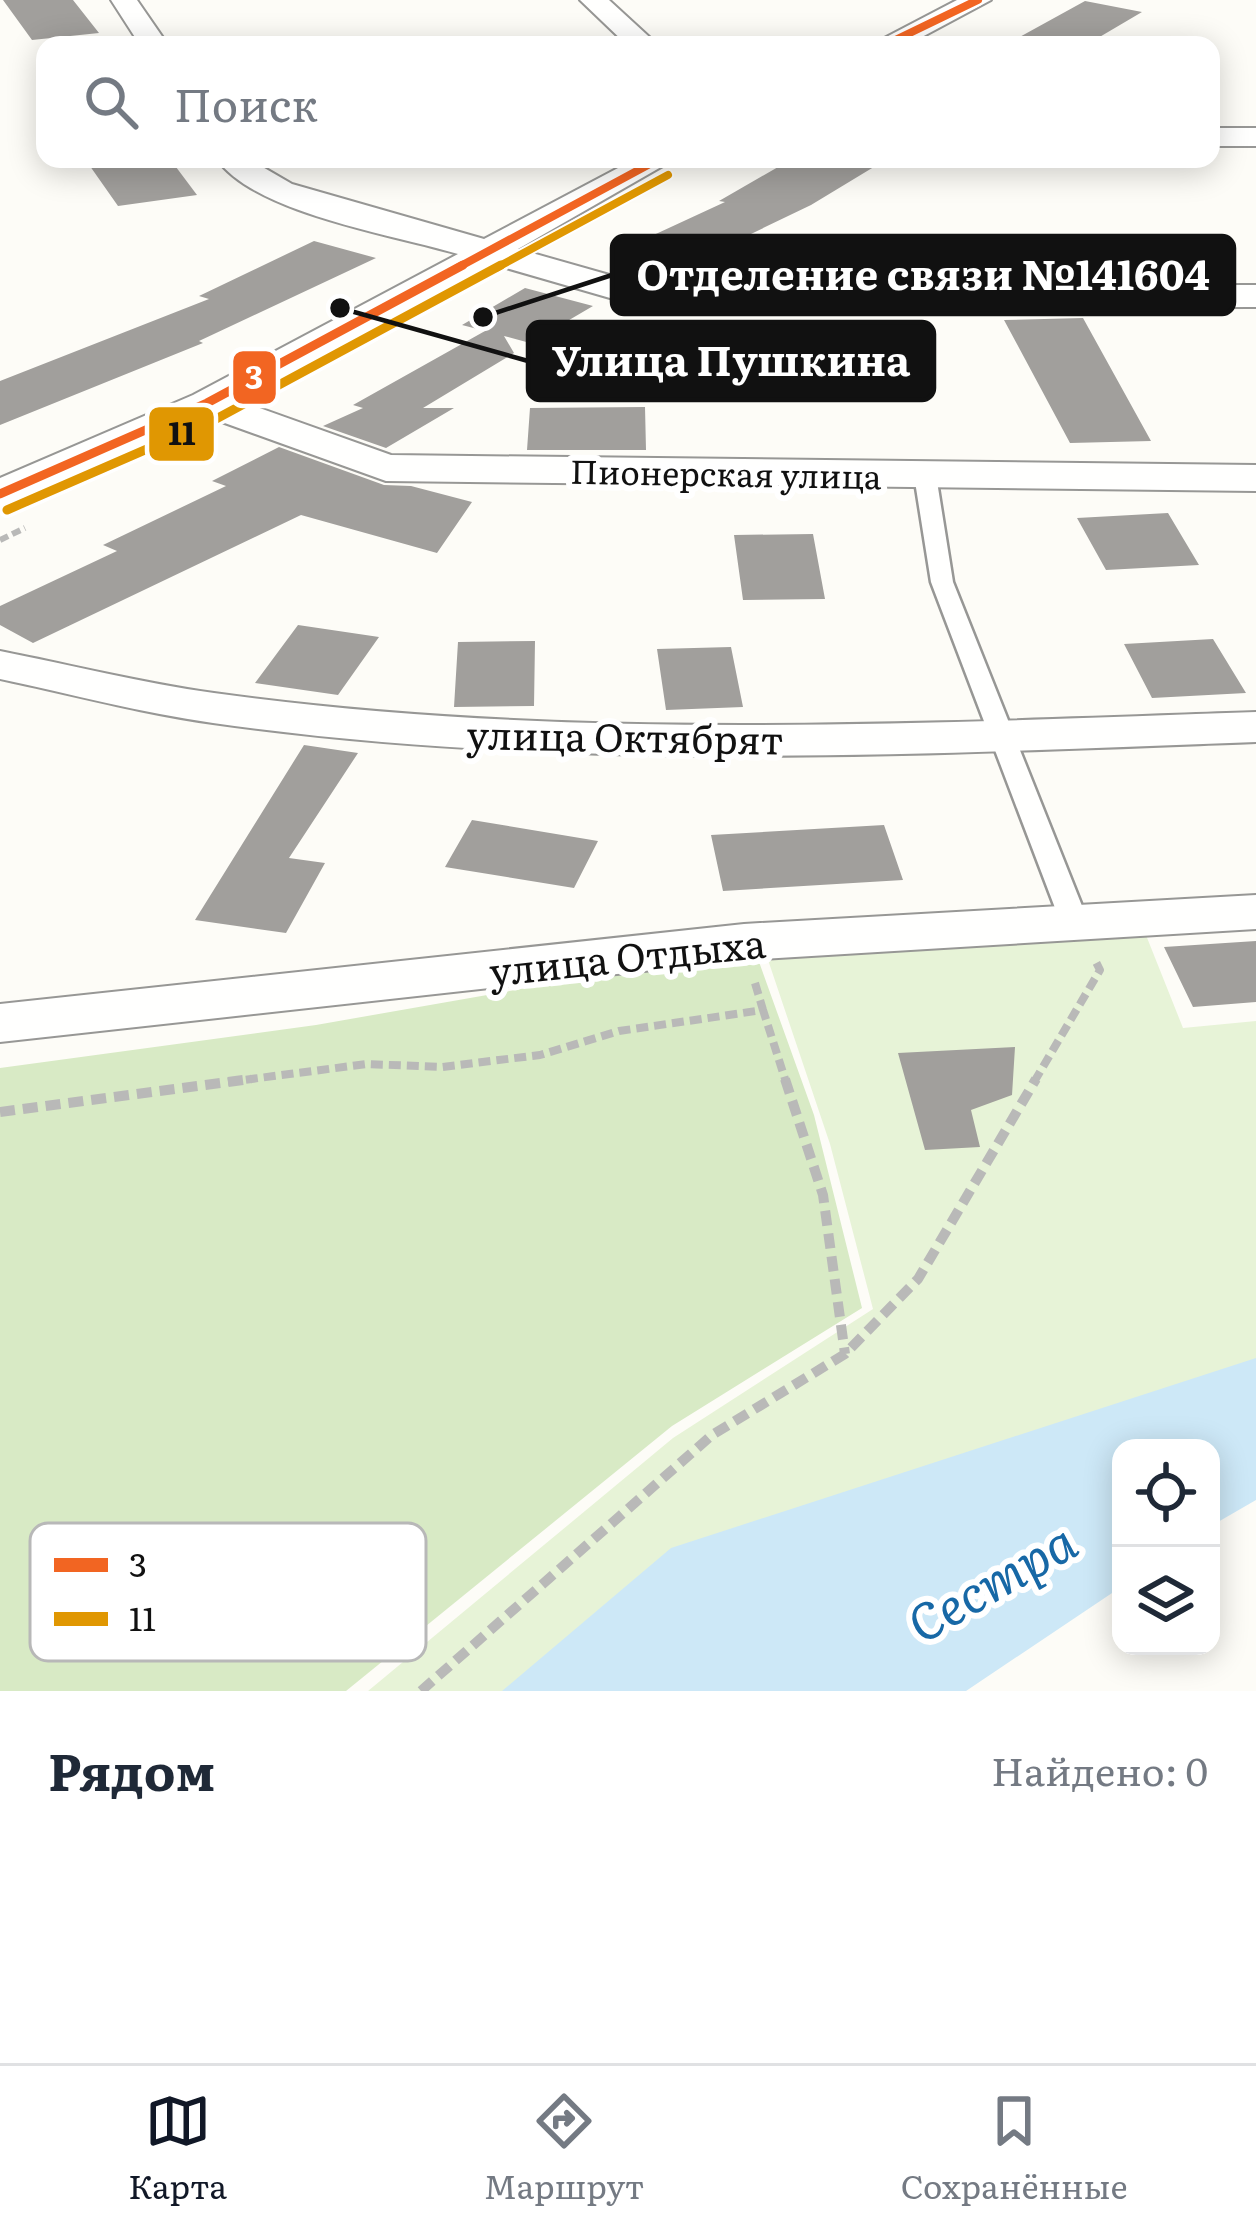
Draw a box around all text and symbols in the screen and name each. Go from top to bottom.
search box [36,36,1220,168]
icon: search [78,69,144,135]
text: Поиск [174,69,318,136]
callout: Отделение связи №141604 [612,236,1234,314]
text: Отделение связи №141604 [636,241,1210,303]
callout: Улица Пушкина [528,322,934,400]
text: Улица Пушкина [552,327,911,389]
line badge: 3 [231,349,278,406]
text: 3 [245,350,263,399]
line badge: 11 [147,405,216,463]
text: 11 [168,406,196,455]
street label: Пионерская улица [570,445,882,499]
street label: улица Октябрят [466,703,784,767]
street label: улица Отдыха [486,912,768,998]
map controls [1112,1439,1220,1655]
button: locate [1112,1439,1220,1547]
water label: Сестра [891,1501,1089,1659]
legend [30,1523,426,1661]
text: 3 [129,1538,147,1587]
button: layers [1112,1547,1220,1655]
text: 11 [129,1592,156,1641]
text: Рядом [48,1731,215,1807]
text: Найдено: 0 [991,1740,1208,1798]
tab: Карта [128,2088,227,2209]
tab: Маршрут [484,2088,644,2209]
tab: Сохранённые [901,2088,1128,2209]

